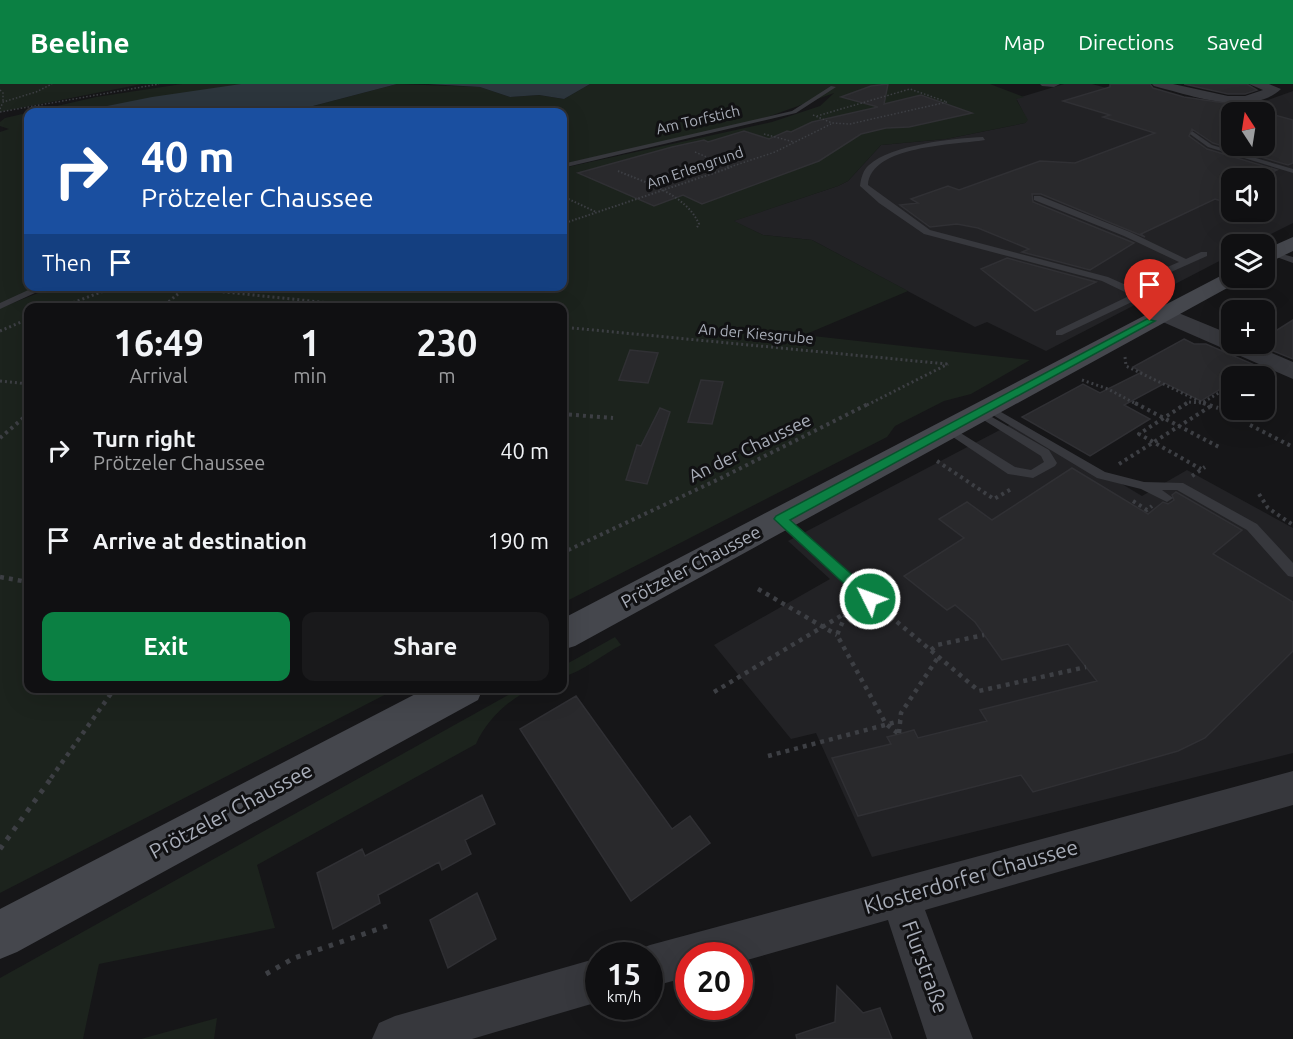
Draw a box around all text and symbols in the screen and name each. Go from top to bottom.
text: Beeline [30,27,130,58]
text: Map [1004,30,1045,54]
text: Directions [1078,30,1174,54]
text: Saved [1207,30,1263,54]
street label: Am Torfstich [654,102,741,137]
north arrow [1221,102,1275,156]
map controls [1221,102,1275,420]
icon: right [42,132,120,210]
text: 40 m [141,133,235,180]
street label: Am Erlengrund [644,143,745,192]
button: sound [1221,168,1275,222]
text: Prötzeler Chaussee [141,182,374,212]
button: layers [1221,234,1275,288]
icon: arrive [104,246,137,279]
text: Then [42,250,92,275]
pin [1124,259,1175,321]
icon: arrive [1133,268,1166,301]
button: + [1221,300,1275,354]
street label: An der Kiesgrube [698,320,814,347]
text: 16:49 [114,322,204,363]
text: 1 [300,322,320,363]
text: 230 [416,322,477,363]
text: Arrival [130,364,188,387]
text: min [293,364,327,387]
text: m [438,364,456,387]
button: − [1221,366,1275,420]
street label: An der Chaussee [685,409,814,485]
text: Turn right [93,426,195,451]
icon: right [42,434,75,467]
text: 40 m [500,438,549,463]
text: Prötzeler Chaussee [93,451,265,474]
street label: Prötzeler Chaussee [617,521,764,611]
icon: arrive [42,524,75,557]
text: Arrive at destination [93,528,307,553]
text: 190 m [488,528,549,553]
position arrow [838,567,902,631]
button: Exit [42,612,290,681]
button: Share [302,612,549,681]
street label: Prötzeler Chaussee [145,757,316,863]
street label: Klosterdorfer Chaussee [861,834,1080,918]
street label: Flurstraße [898,917,954,1016]
speed limit sign: 20 [675,942,753,1020]
text: 15 [607,957,641,991]
text: km/h [607,988,641,1005]

